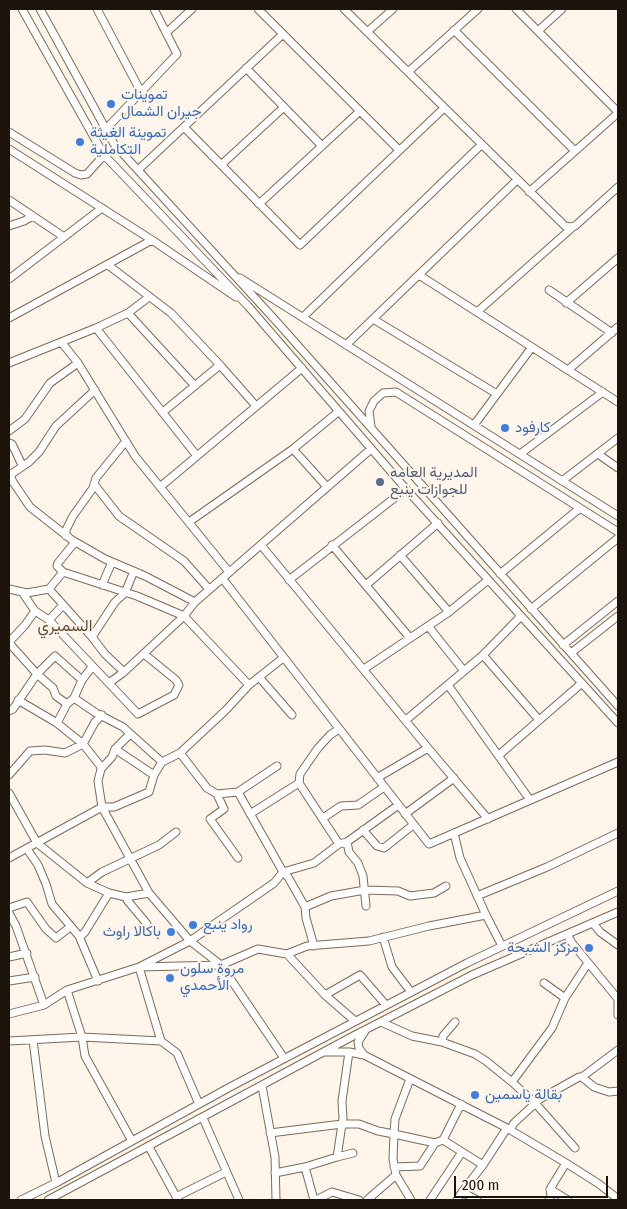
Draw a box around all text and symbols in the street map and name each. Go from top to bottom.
place label: تموينات جيران الشمال [121,86,202,121]
marker: تموينات جيران الشمال [105,98,117,110]
place label: تموينة الغيثة التكاملية [90,124,166,159]
marker: تموينة الغيثة التكاملية [74,136,86,148]
place label: كارفود [515,419,550,437]
marker: كارفود [499,422,511,434]
place label: المديرية العامه للجوازات ينبع [390,464,477,499]
marker: المديرية العامه للجوازات ينبع [374,476,386,488]
district label: السميري [38,617,92,637]
place label: رواد ينبع [203,916,253,934]
marker: رواد ينبع [187,919,199,931]
place label: باكالا راوث [103,923,161,941]
marker: باكالا راوث [165,926,177,938]
place label: مركز الشبحة [507,939,579,957]
marker: مركز الشبحة [583,942,595,954]
place label: مروة سلون الأحمدي [180,960,244,995]
marker: مروة سلون الأحمدي [164,972,176,984]
place label: بقالة ياسمين [485,1086,562,1104]
marker: بقالة ياسمين [469,1089,481,1101]
scale bar [457,1166,611,1198]
text: 200 m [462,1176,499,1194]

